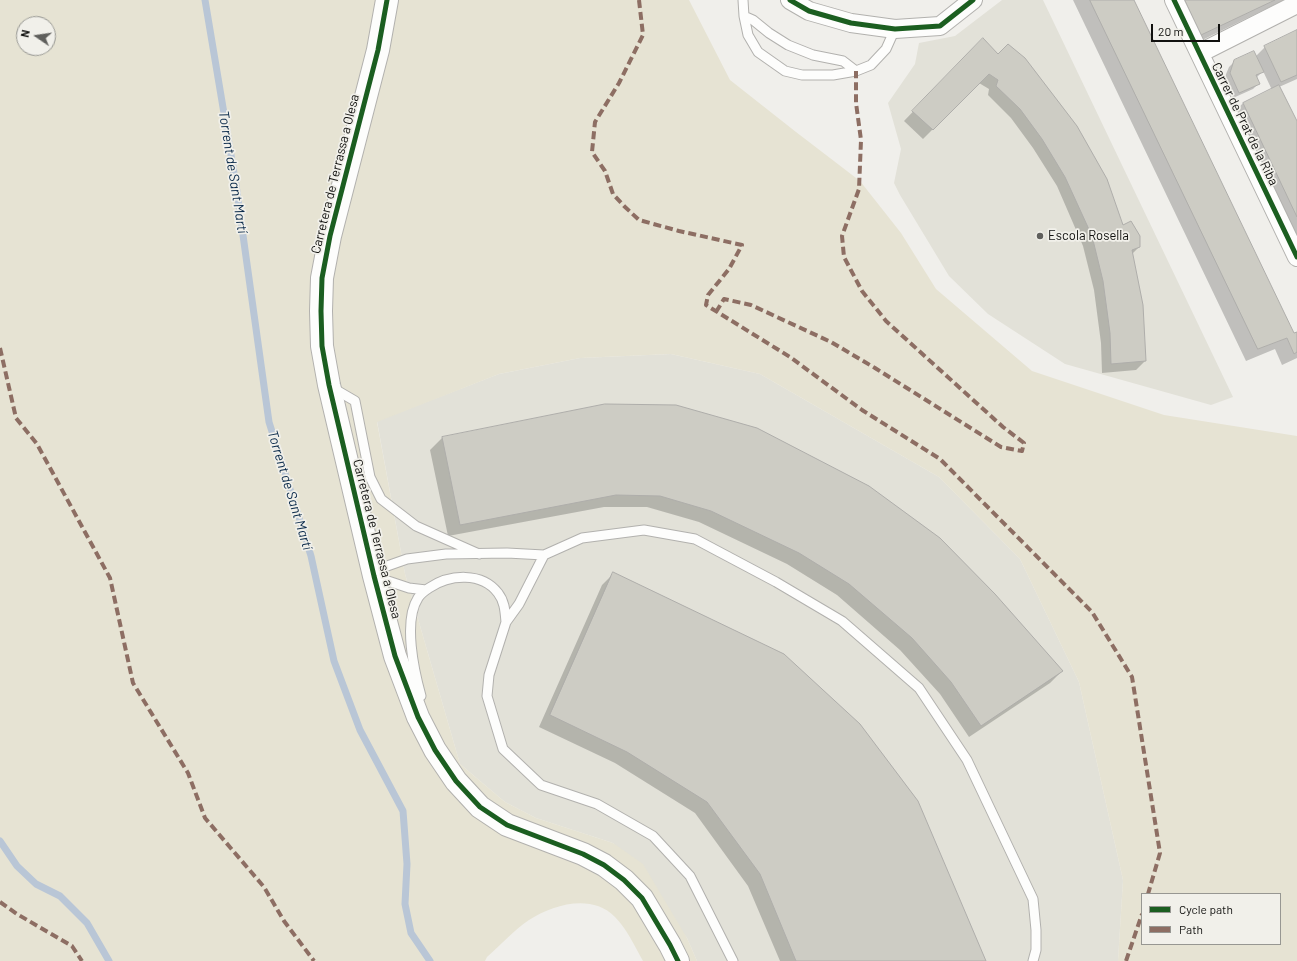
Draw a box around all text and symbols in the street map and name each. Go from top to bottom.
north arrow [16,16,56,56]
scale bar [1153,16,1222,42]
text: 20 m [1158,24,1184,38]
text: N [18,28,32,38]
street label: Carrer de Prat de la Riba [1208,60,1282,188]
street label: Carretera de Terrassa a Olesa [308,93,362,255]
water label: Torrent de Sant Martí [215,109,251,235]
place label: Escola Rosella [1048,228,1129,244]
marker: Escola Rosella [1035,231,1045,241]
water label: Torrent de Sant Martí [264,428,316,552]
street label: Carretera de Terrassa a Olesa [350,458,404,620]
legend [1141,893,1281,945]
text: Cycle path [1179,902,1233,916]
text: Path [1179,922,1203,936]

